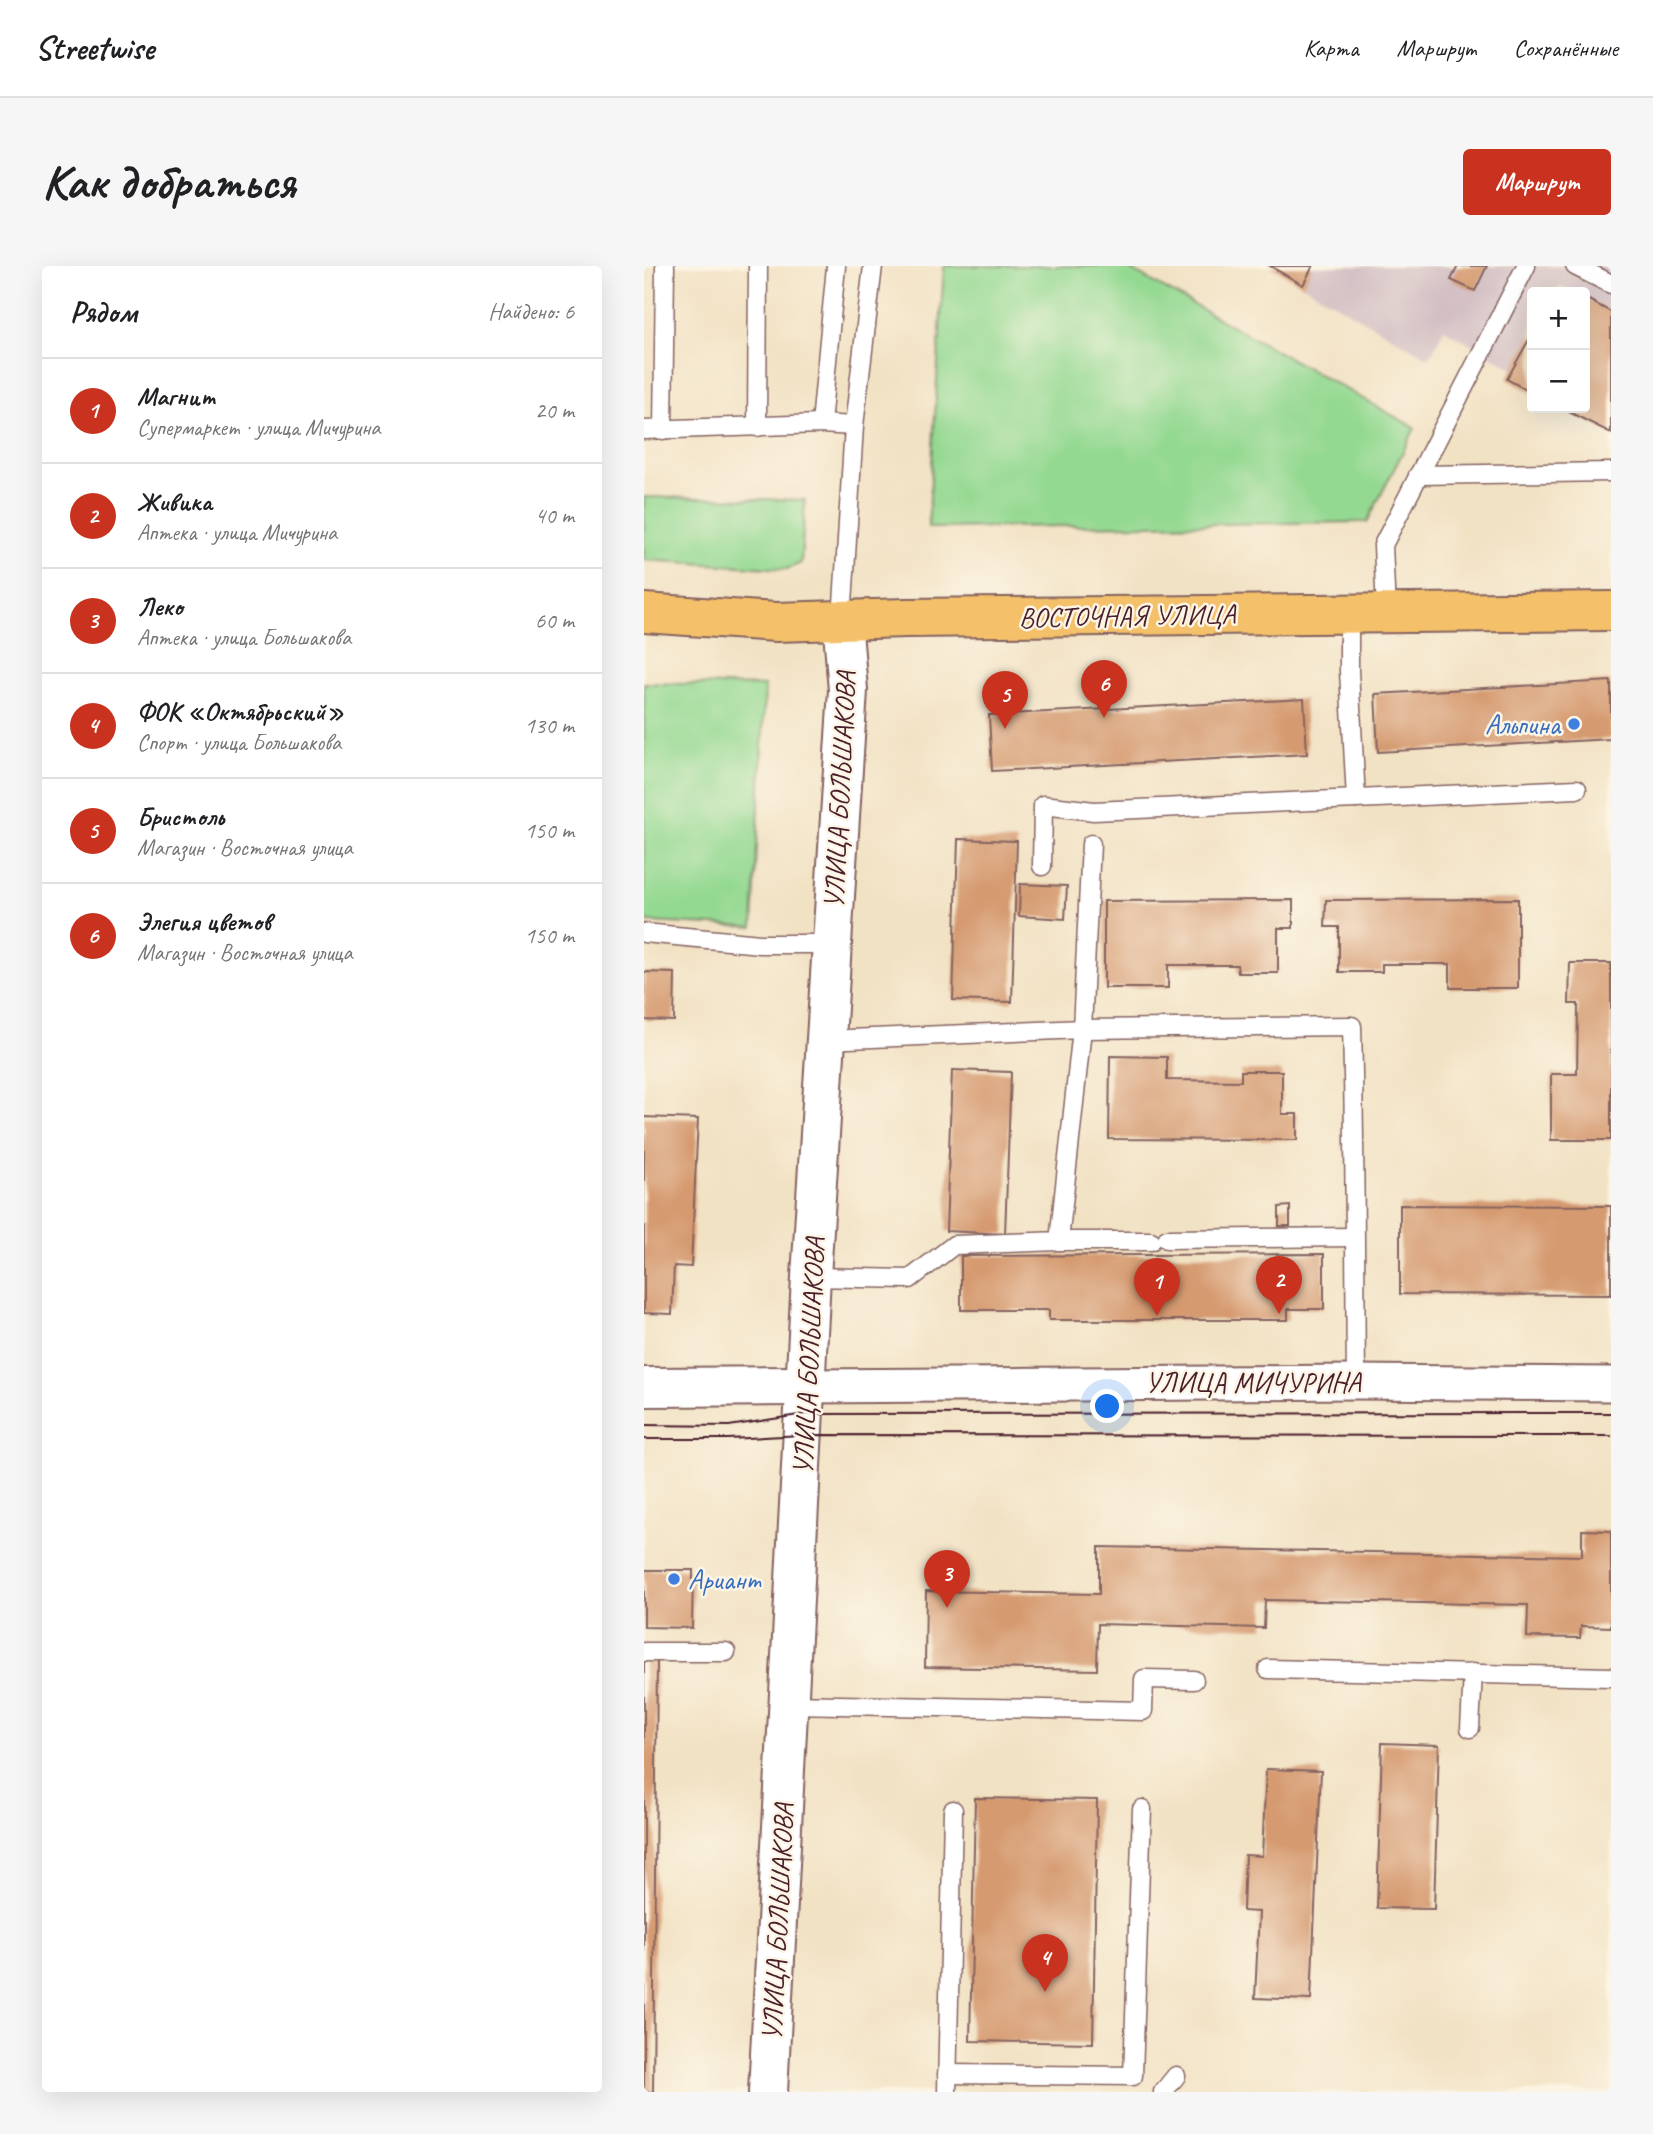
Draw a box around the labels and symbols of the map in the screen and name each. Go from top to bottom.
street label: ВОСТОЧНАЯ УЛИЦА [1018,596,1238,635]
pin: 6 [1081,660,1127,718]
street label: УЛИЦА БОЛЬШАКОВА [816,669,863,909]
pin: 5 [982,671,1028,729]
place label: Альпина [1485,707,1562,742]
marker: Альпина [1566,716,1582,732]
street label: УЛИЦА БОЛЬШАКОВА [785,1235,832,1475]
pin: 2 [1256,1256,1302,1314]
pin: 1 [1134,1258,1180,1316]
street label: УЛИЦА МИЧУРИНА [1145,1365,1363,1400]
your location [1090,1389,1124,1423]
pin: 3 [924,1550,970,1608]
place label: Ариант [688,1562,762,1597]
marker: Ариант [666,1571,682,1587]
street label: УЛИЦА БОЛЬШАКОВА [754,1801,801,2041]
pin: 4 [1022,1934,1068,1992]

